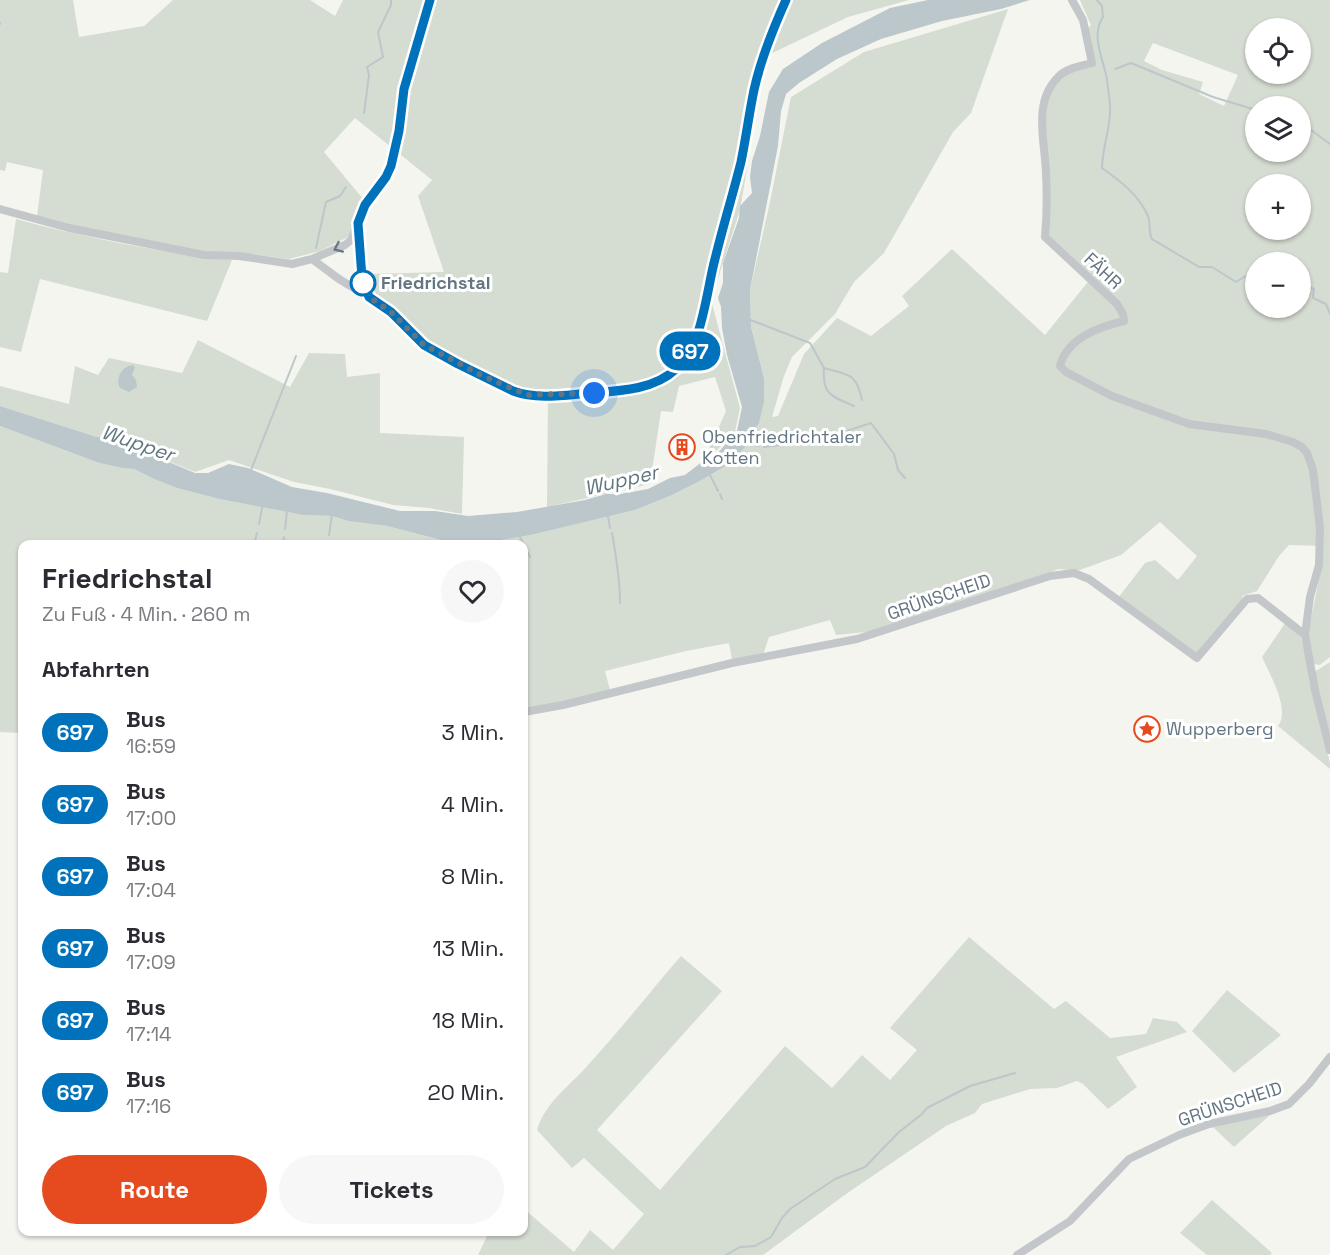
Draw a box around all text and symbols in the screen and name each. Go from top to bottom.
map controls [1245,18,1311,318]
button: locate [1245,18,1311,84]
button: layers [1245,96,1311,162]
button: + [1245,174,1311,240]
one-way arrow [333,241,344,253]
street label: FÄHR [1080,247,1127,294]
button: − [1245,252,1311,318]
marker: Friedrichstal [350,270,376,296]
place label: Friedrichstal [381,271,491,294]
line badge: 697 [656,332,724,370]
text: 697 [671,338,709,365]
your location [579,378,609,408]
water label: Wupper [98,419,180,468]
place label: Obenfriedrichtaler Kotten [702,425,862,469]
building icon: Obenfriedrichtaler Kotten [667,432,697,462]
water label: Wupper [582,458,663,501]
text: Friedrichstal [42,560,213,596]
button: heart [441,560,504,623]
street label: GRÜNSCHEID [884,568,994,625]
text: Zu Fuß · 4 Min. · 260 m [42,601,250,627]
text: Abfahrten [42,655,150,683]
text: Bus [126,705,166,733]
place icon: Wupperberg [1132,714,1162,744]
place label: Wupperberg [1166,717,1274,740]
text: 3 Min. [442,718,504,746]
text: 697 [56,719,94,746]
text: 16:59 [126,733,176,759]
text: Bus [126,777,166,805]
text: 4 Min. [441,790,504,818]
text: 697 [56,791,94,818]
text: 17:00 [126,805,176,831]
text: Bus [126,849,166,877]
text: 8 Min. [441,862,504,890]
text: 697 [56,863,94,890]
text: 17:04 [126,877,176,903]
text: Bus [126,921,166,949]
text: 13 Min. [432,934,504,962]
text: 697 [56,935,94,962]
text: 17:09 [126,949,176,975]
text: Bus [126,993,166,1021]
text: 18 Min. [432,1006,504,1034]
text: 697 [56,1007,94,1034]
text: 17:14 [126,1021,172,1047]
text: Bus [126,1065,166,1093]
street label: GRÜNSCHEID [1175,1076,1285,1131]
text: 20 Min. [428,1078,504,1106]
text: 697 [56,1079,94,1106]
text: 17:16 [126,1093,171,1119]
button: Route [42,1155,267,1224]
button: Tickets [279,1155,504,1224]

